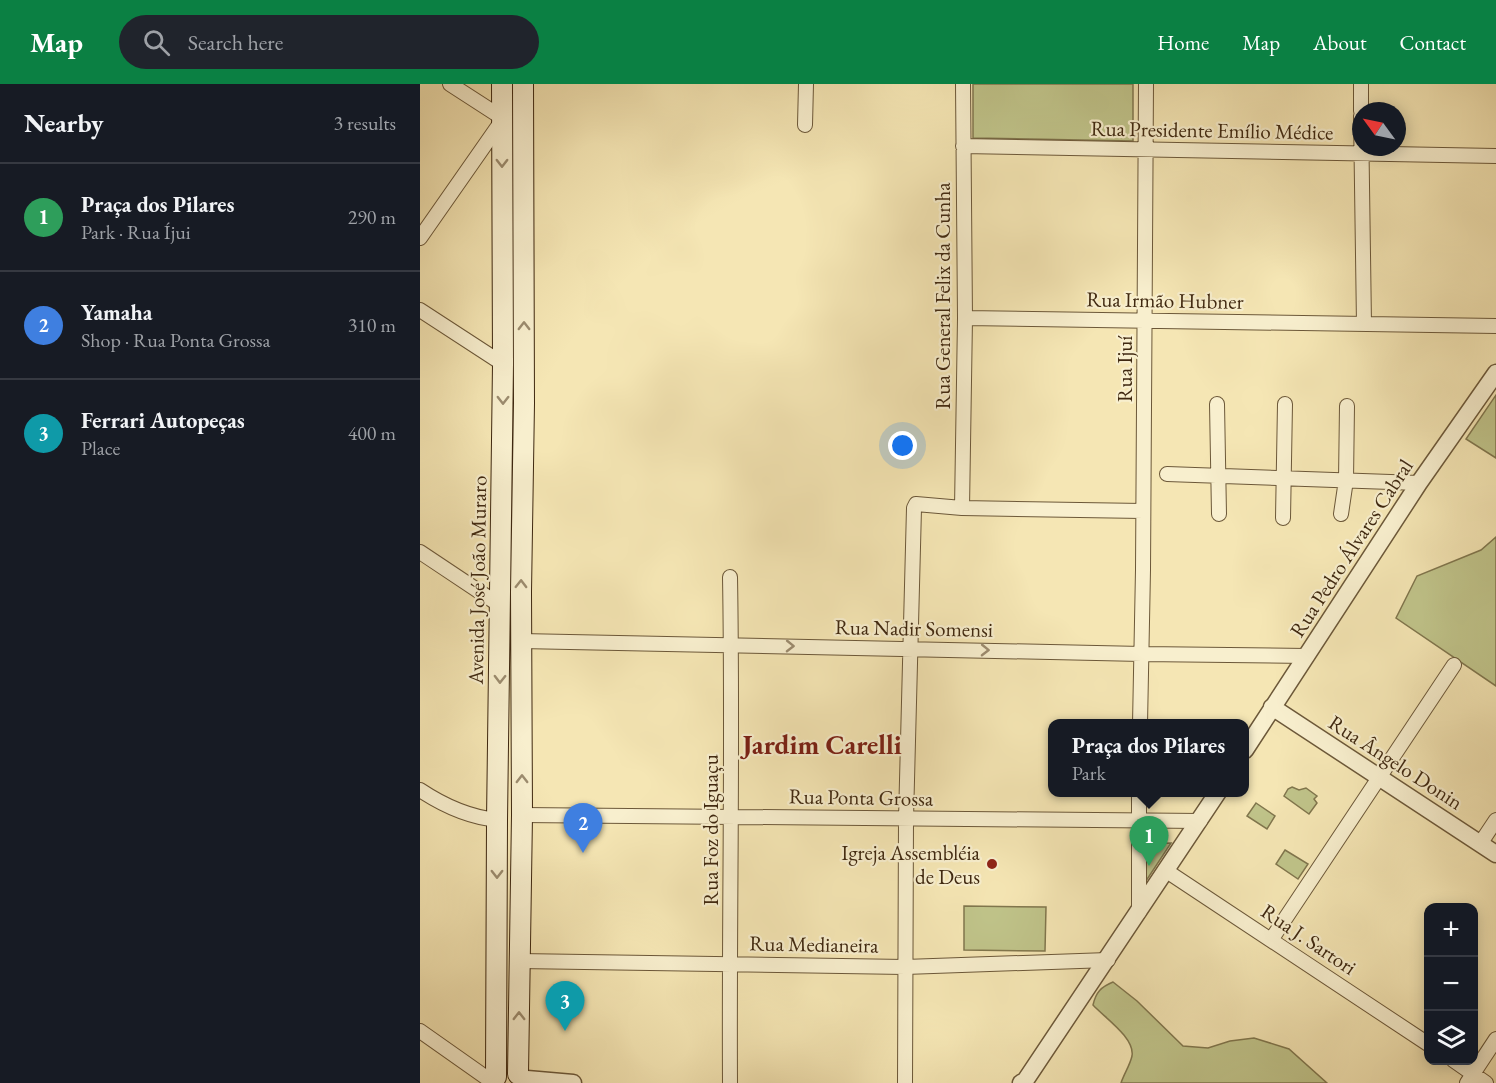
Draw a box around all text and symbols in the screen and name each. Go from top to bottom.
search box [119,15,539,69]
text: Map [30,24,83,60]
icon: search [140,26,173,59]
text: Search here [188,28,283,57]
text: Home [1157,29,1209,56]
text: Map [1242,29,1280,56]
text: About [1313,29,1366,56]
text: Contact [1399,29,1466,56]
north arrow [1352,102,1406,156]
text: Nearby [24,106,104,140]
text: 3 results [333,110,396,136]
street label: Rua Presidente Emílio Médice [1090,114,1334,146]
one-way arrow [495,159,508,168]
street label: Rua General Felix da Cunha [929,182,956,410]
text: Praça dos Pilares [81,190,234,219]
text: 1 [38,204,49,230]
text: 290 m [348,204,396,230]
text: Park · Rua Íjui [81,219,191,245]
street label: Rua Irmão Hubner [1086,285,1244,315]
text: Yamaha [81,298,152,327]
text: 2 [38,312,49,338]
text: 310 m [348,312,396,338]
one-way arrow [518,322,530,331]
text: Shop · Rua Ponta Grossa [81,327,270,353]
street label: Rua Ijuí [1111,335,1138,402]
one-way arrow [497,396,509,405]
text: Ferrari Autopeças [81,406,245,435]
text: 3 [38,420,49,446]
text: 400 m [348,420,396,446]
your location [888,431,917,460]
text: Place [81,435,120,461]
street label: Rua Pedro Álvares Cabral [1283,454,1419,642]
street label: Avenida José João Muraro [462,475,492,686]
one-way arrow [515,580,527,589]
street label: Rua Nadir Somensi [835,613,993,643]
one-way arrow [786,640,795,652]
one-way arrow [980,644,989,657]
one-way arrow [493,675,506,684]
street label: Rua Ângelo Donin [1324,709,1468,815]
popup [1048,719,1249,797]
district label: Jardim Carelli [739,727,902,762]
text: Praça dos Pilares [1072,731,1225,760]
street label: Rua Foz do Iguaçu [697,754,724,906]
text: Park [1072,760,1106,786]
one-way arrow [516,774,528,783]
street label: Rua Ponta Grossa [789,782,934,812]
pin: 2 [564,804,602,853]
pin: 1 [1130,816,1168,866]
place label: Igreja Assembléia de Deus [841,839,981,890]
marker: Igreja Assembléia de Deus [985,857,999,871]
one-way arrow [491,870,503,879]
street label: Rua J. Sartori [1256,897,1362,981]
map controls [1424,903,1478,1065]
button: + [1424,903,1478,957]
street label: Rua Medianeira [749,929,879,959]
button: − [1424,957,1478,1011]
pin: 3 [546,982,584,1031]
one-way arrow [512,1011,525,1020]
button: layers [1424,1011,1478,1065]

